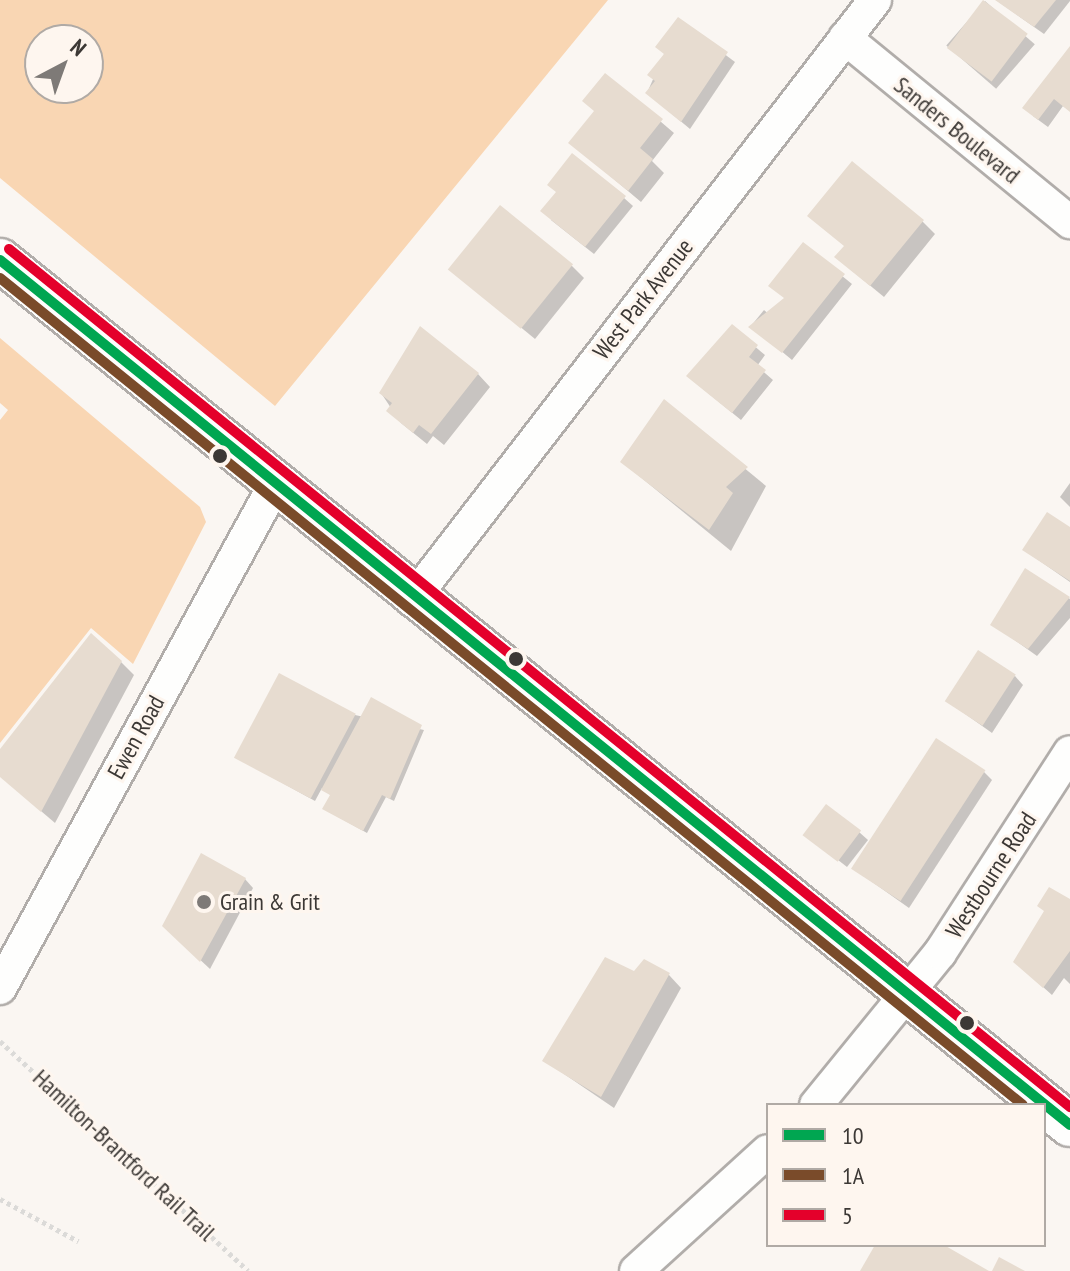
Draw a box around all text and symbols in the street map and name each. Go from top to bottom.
north arrow [24,24,104,104]
text: N [65,33,92,62]
street label: Sanders Boulevard [888,70,1026,190]
street label: West Park Avenue [587,232,699,366]
unlabelled marker [212,448,228,464]
unlabelled marker [508,651,524,667]
street label: Ewen Road [101,690,171,784]
street label: Westbourne Road [940,807,1042,943]
place label: Grain & Grit [220,888,320,916]
marker: Grain & Grit [195,893,213,911]
unlabelled marker [959,1015,975,1031]
street label: Hamilton-Brantford Rail Trail [27,1063,221,1247]
legend [766,1103,1046,1247]
text: 10 [842,1120,864,1151]
text: 1A [842,1160,864,1191]
text: 5 [842,1200,853,1231]

